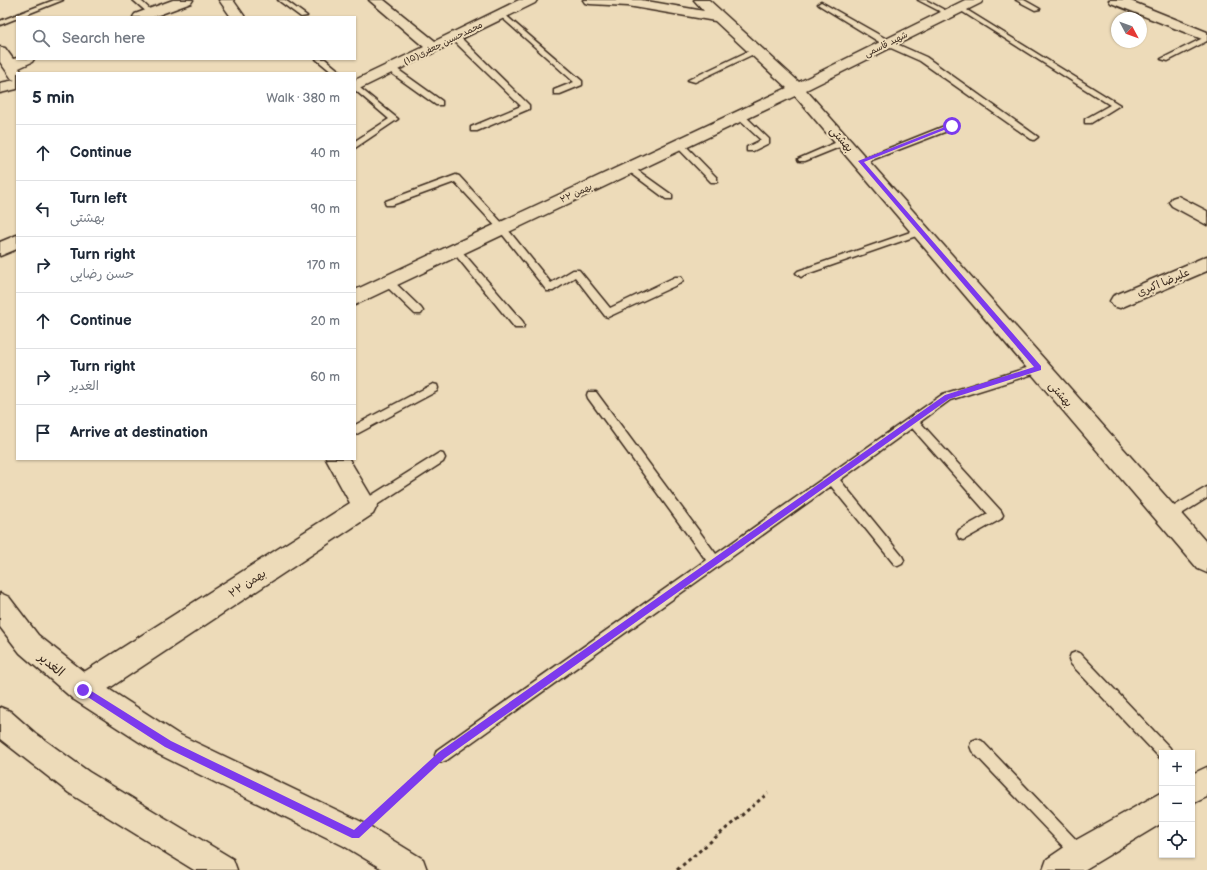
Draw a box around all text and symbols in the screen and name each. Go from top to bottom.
north arrow [1111,12,1147,48]
search box [16,16,356,60]
street label: محمدحسین جعفری(۱۵) [402,19,485,67]
icon: search [30,27,52,49]
text: Search here [62,29,145,48]
street label: شهید قاسمی [863,29,910,60]
text: 5 min [32,88,75,108]
text: Walk · 380 m [266,90,340,106]
route start [943,117,961,135]
street label: بهشتی [826,124,856,155]
icon: ahead [32,142,54,164]
text: Continue [70,143,132,162]
text: 40 m [310,145,340,161]
street label: ۲۲ بهمن [558,181,594,206]
text: Turn left [70,189,127,208]
icon: left [32,198,54,220]
text: 90 m [311,201,340,217]
text: بهشتی [70,210,105,226]
text: Turn right [70,245,135,264]
icon: right [32,254,54,276]
text: 170 m [307,257,340,273]
text: حسن رضایی [70,266,134,282]
street label: علیرضا اکبری [1135,266,1192,300]
icon: ahead [32,310,54,332]
text: Continue [70,311,132,330]
text: 20 m [310,313,340,329]
text: Turn right [70,357,135,376]
icon: right [32,366,54,388]
text: 60 m [310,369,340,385]
text: الغدیر [70,378,99,394]
street label: بهشتی [1045,379,1075,410]
icon: arrive [32,422,54,444]
text: Arrive at destination [70,423,208,442]
street label: ۲۲ بهمن [226,567,269,601]
street label: الغدیر [34,649,68,680]
route end [74,681,92,699]
map controls [1159,750,1195,858]
button: + [1159,750,1195,786]
button: − [1159,786,1195,822]
button: locate [1159,822,1195,858]

